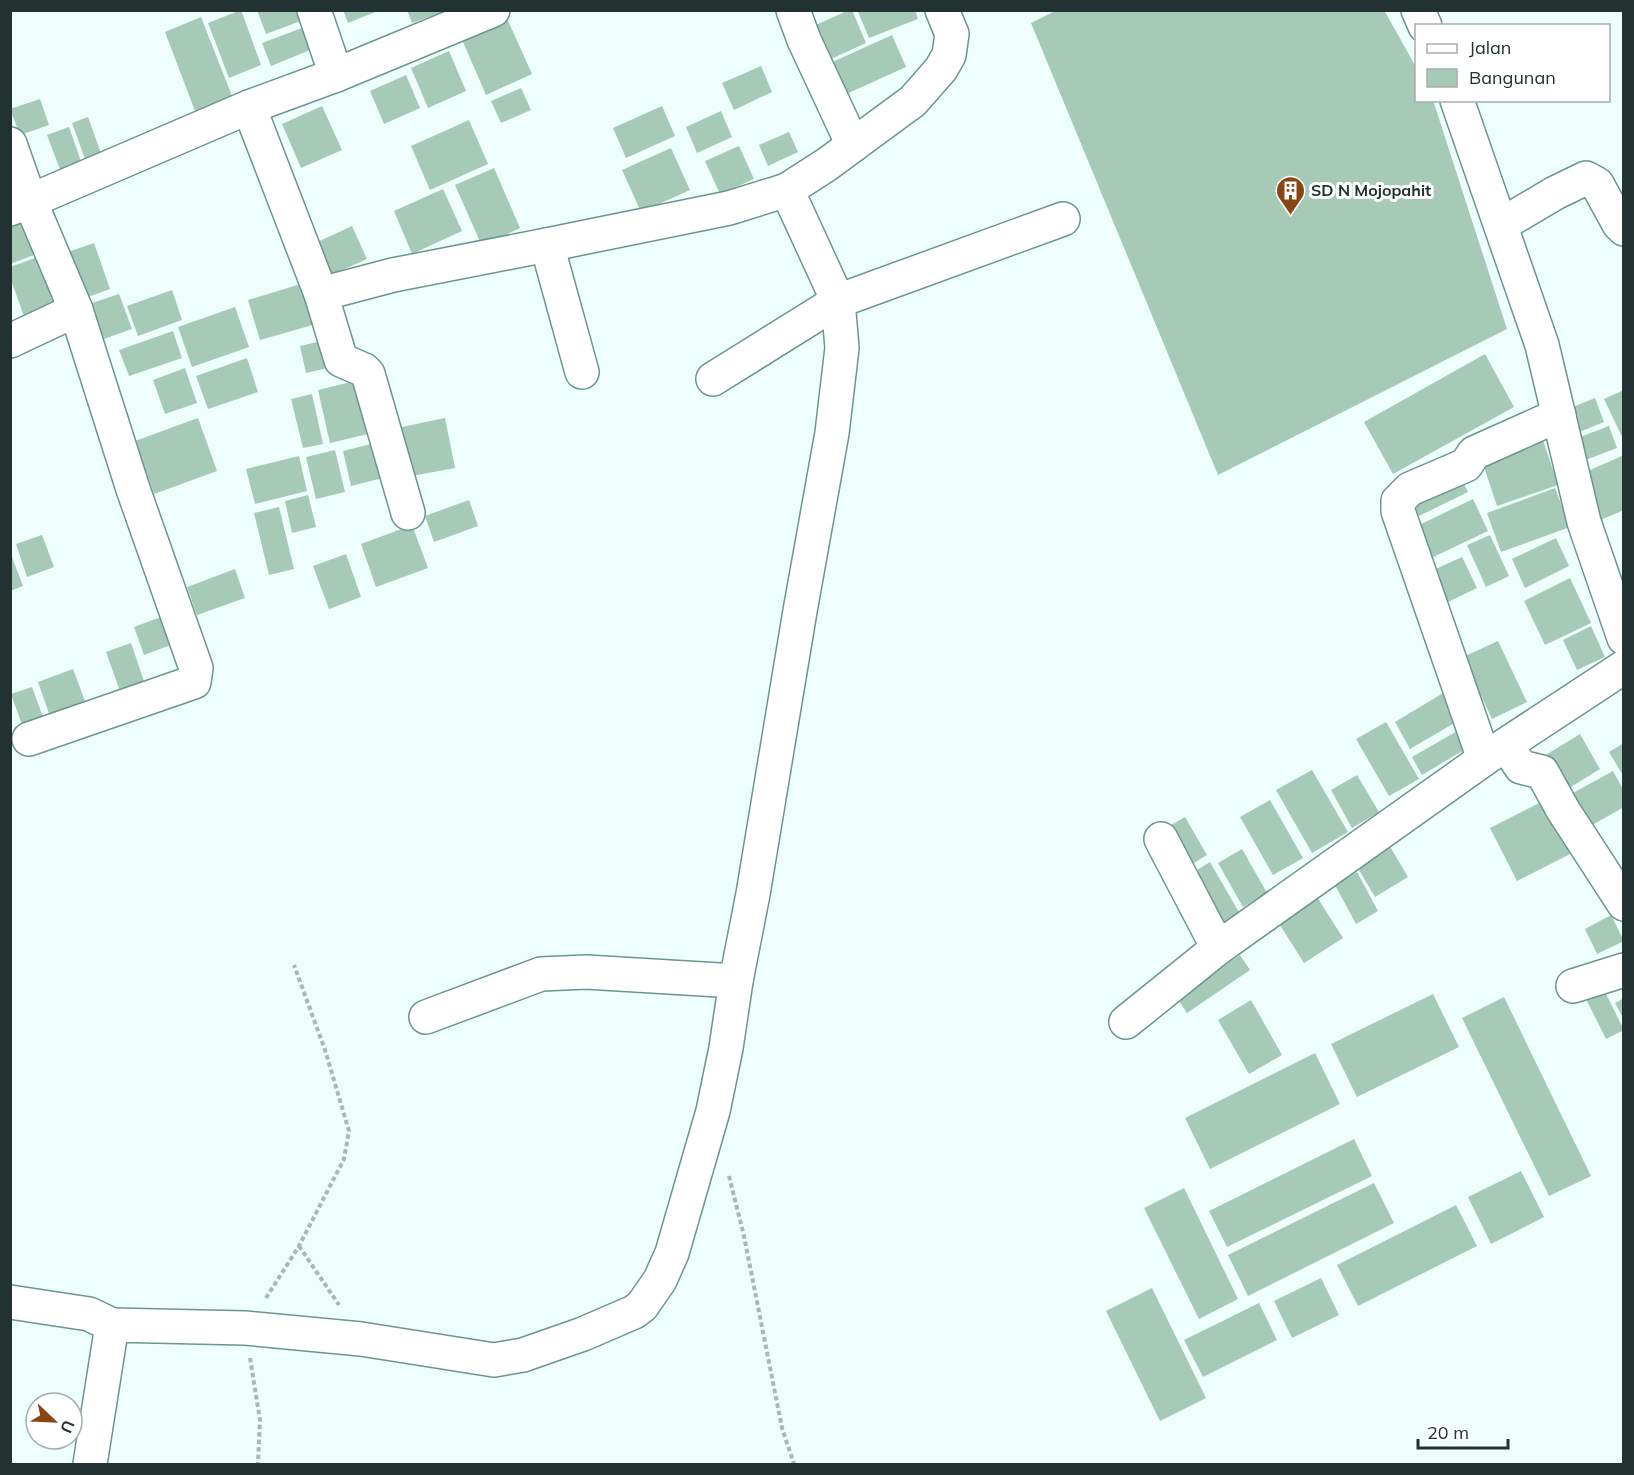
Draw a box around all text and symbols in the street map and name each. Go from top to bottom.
legend [1415,24,1610,102]
text: Jalan [1469,36,1511,59]
text: Bangunan [1469,66,1556,89]
building icon: SD N Mojopahit [1274,174,1306,216]
place label: SD N Mojopahit [1311,180,1431,200]
north arrow [24,1391,84,1451]
scale bar [1418,1412,1508,1450]
text: U [56,1418,79,1436]
text: 20 m [1427,1421,1469,1444]

